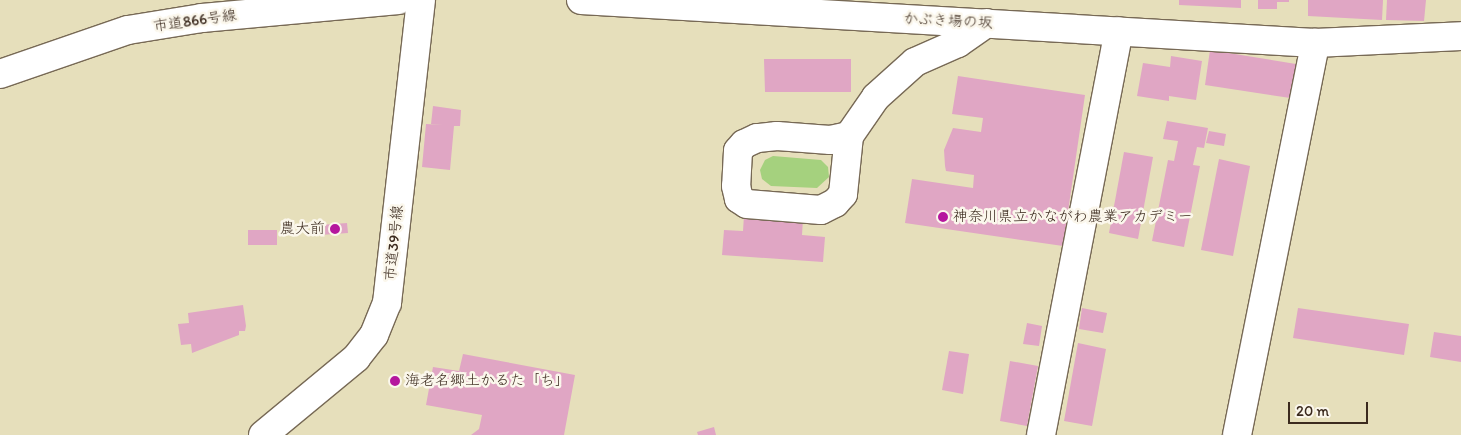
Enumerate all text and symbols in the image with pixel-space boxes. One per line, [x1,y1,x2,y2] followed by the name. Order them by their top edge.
[152,6,238,36] street label: 市道866号線
[903,10,993,32] street label: かぶき場の坂
[381,204,407,282] street label: 市道39号線
[953,208,1193,226] place label: 神奈川県立かながわ農業アカデミー
[937,211,949,223] marker: 神奈川県立かながわ農業アカデミー
[280,220,325,238] place label: 農大前
[329,223,341,235] marker: 農大前
[405,372,570,390] place label: 海老名郷土かるた「ち」
[389,375,401,387] marker: 海老名郷土かるた「ち」
[1291,392,1371,424] scale bar
[1296,402,1329,420] text: 20 m

